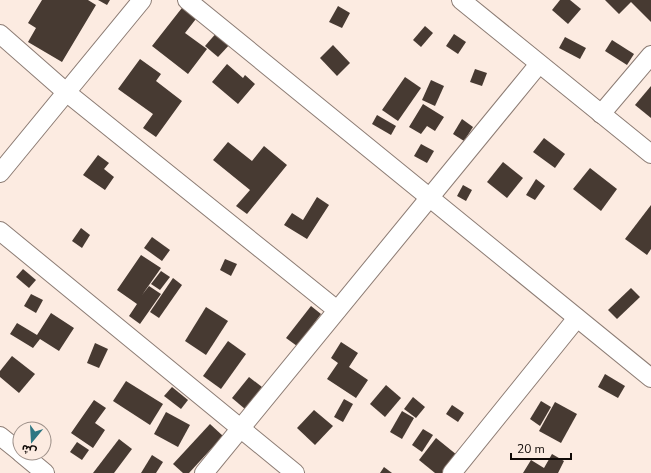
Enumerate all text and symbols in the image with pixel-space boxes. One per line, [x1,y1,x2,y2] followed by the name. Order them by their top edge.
[12,421,52,461] north arrow
[511,435,571,461] scale bar
[20,441,39,459] text: ش
[517,441,545,457] text: 20 m

